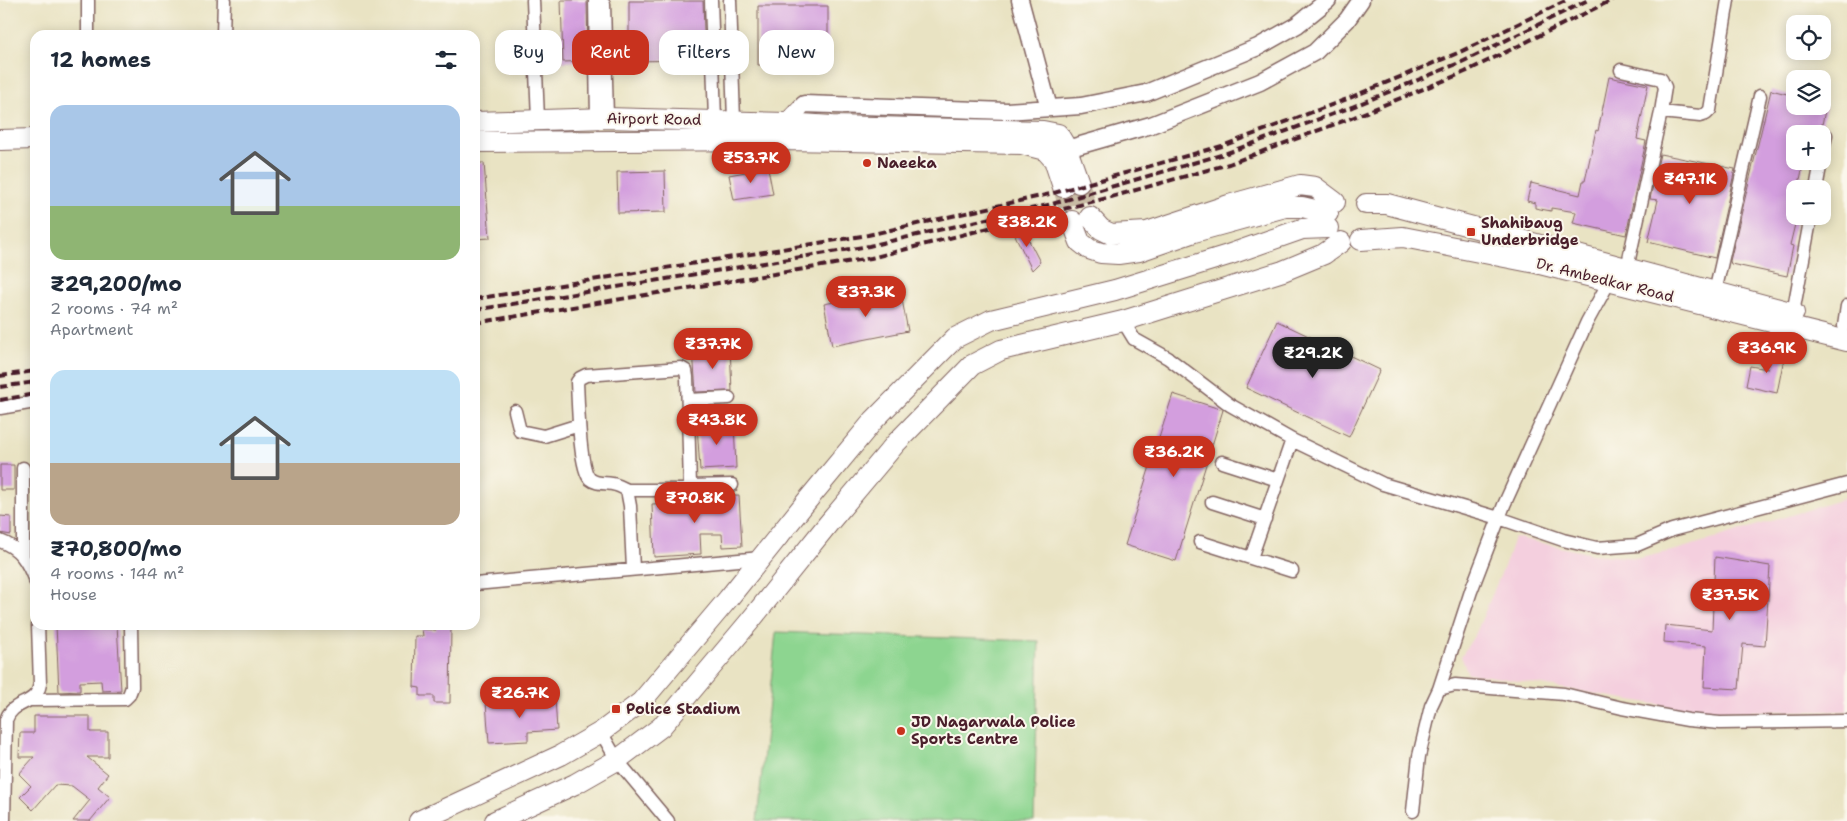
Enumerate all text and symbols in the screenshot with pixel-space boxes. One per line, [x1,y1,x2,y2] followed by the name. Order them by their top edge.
[1786,15,1831,225] map controls
[1786,15,1831,60] button: locate
[495,30,562,75] chip: Buy
[572,30,649,75] chip: Rent
[659,30,749,75] chip: Filters
[759,30,834,75] chip: New
[50,46,151,74] text: 12 homes
[432,46,460,74] icon: filters
[1786,70,1831,115] button: layers
[606,108,702,130] street label: Airport Road
[1786,125,1831,170] button: +
[210,138,300,228] icon: home
[710,142,792,184] pin: ₹53.7K
[723,147,779,168] text: ₹53.7K
[877,153,937,173] place label: Naeeka
[861,157,873,169] marker: Naeeka
[1649,162,1731,205] pin: ₹47.1K
[1664,168,1716,189] text: ₹47.1K
[1786,180,1831,225] button: −
[986,206,1068,248] pin: ₹38.2K
[997,211,1057,232] text: ₹38.2K
[1481,213,1579,250] place label: Shahibaug Underbridge
[1465,226,1477,238] marker: Shahibaug Underbridge
[1534,253,1677,307] street label: Dr. Ambedkar Road
[50,270,182,298] text: ₹29,200/mo
[825,276,907,318] pin: ₹37.3K
[837,281,895,302] text: ₹37.3K
[50,298,178,319] text: 2 rooms · 74 m²
[50,319,133,340] text: Apartment
[672,328,754,370] pin: ₹37.7K
[1726,332,1808,374] pin: ₹36.9K
[685,333,741,354] text: ₹37.7K
[1272,336,1354,379] pin: ₹29.2K
[1738,337,1796,358] text: ₹36.9K
[1283,342,1343,363] text: ₹29.2K
[210,403,300,493] icon: home
[676,404,758,446] pin: ₹43.8K
[688,409,746,430] text: ₹43.8K
[1133,436,1215,478] pin: ₹36.2K
[1144,441,1204,462] text: ₹36.2K
[654,482,736,524] pin: ₹70.8K
[666,487,724,508] text: ₹70.8K
[50,535,182,563] text: ₹70,800/mo
[50,563,184,584] text: 4 rooms · 144 m²
[1689,578,1771,621] pin: ₹37.5K
[50,584,97,605] text: House
[1701,584,1759,605] text: ₹37.5K
[479,676,561,719] pin: ₹26.7K
[491,682,549,703] text: ₹26.7K
[626,699,741,719] place label: Police Stadium
[610,703,622,715] marker: Police Stadium
[911,712,1076,749] place label: JD Nagarwala Police Sports Centre
[895,725,907,737] marker: JD Nagarwala Police Sports Centre

